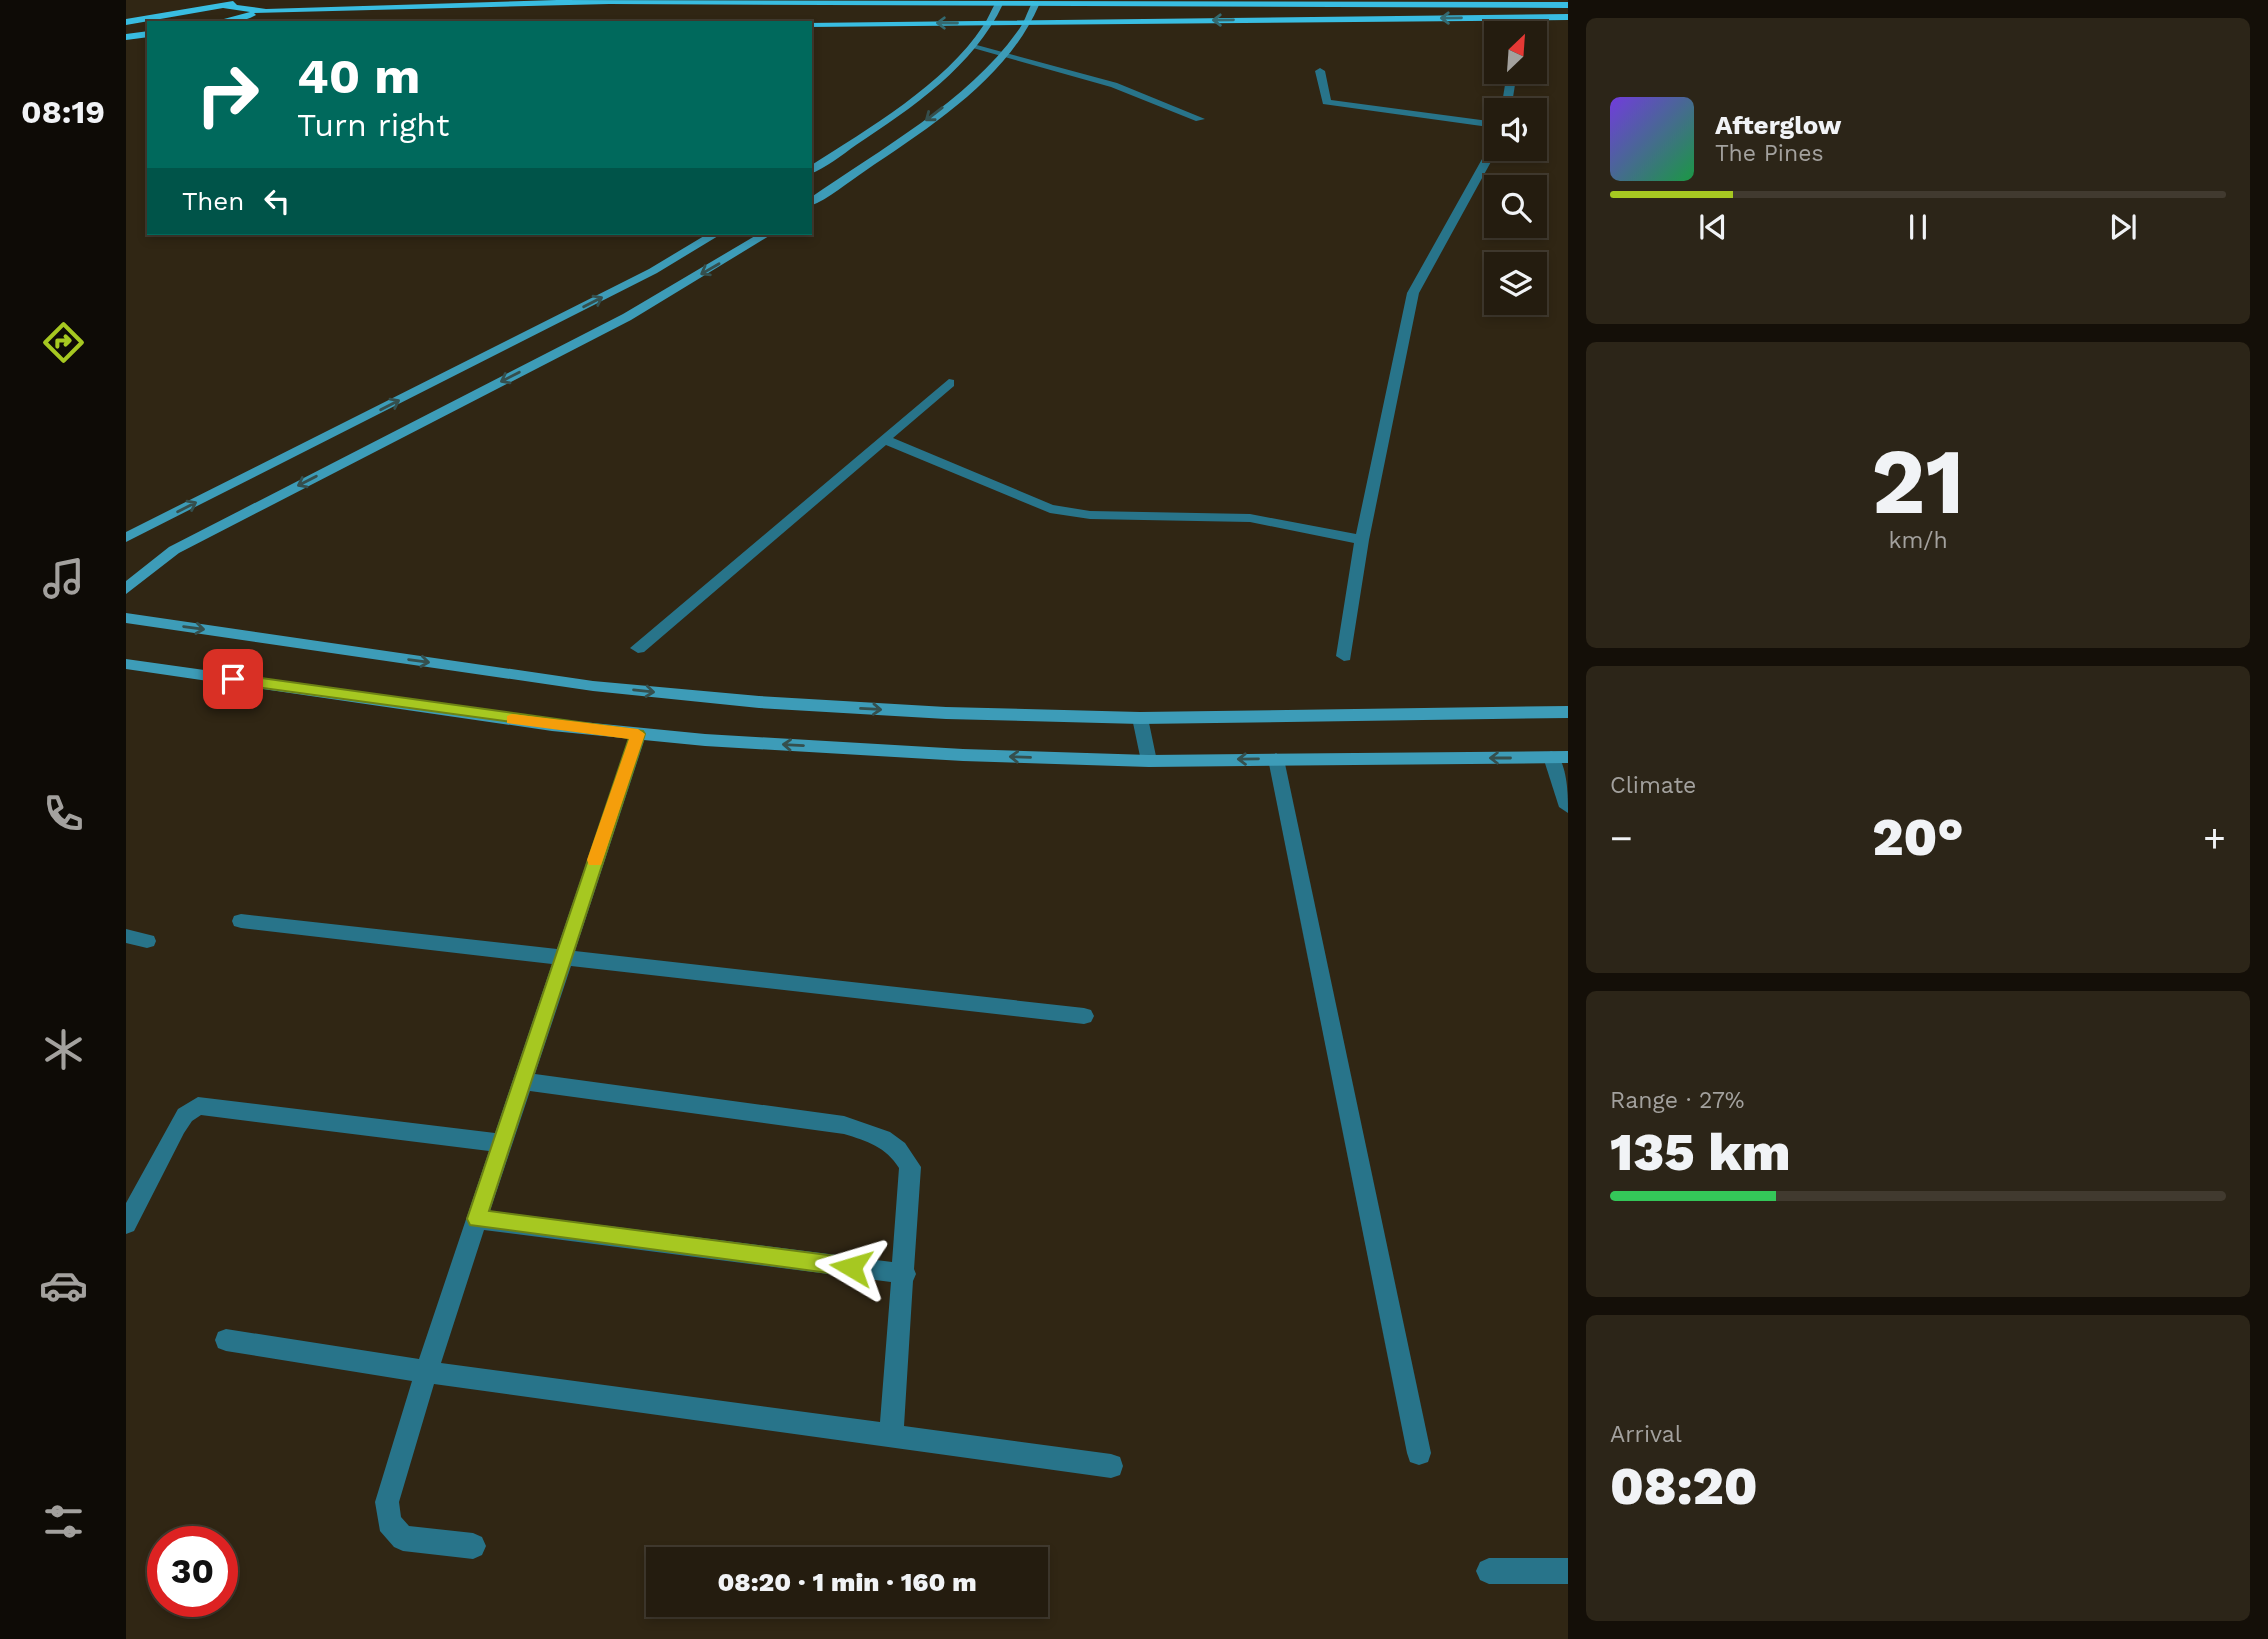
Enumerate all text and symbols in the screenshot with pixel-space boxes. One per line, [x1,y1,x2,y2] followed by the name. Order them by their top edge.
[1440,11,1463,24] one-way arrow
[1212,13,1235,27] one-way arrow
[936,16,959,30] one-way arrow
[1484,21,1547,84] north arrow
[1484,21,1547,315] map controls
[297,47,420,105] text: 40 m
[182,49,273,140] icon: right
[21,93,105,131] text: 08:19
[1484,98,1547,161] button: sound
[297,106,449,144] text: Turn right
[925,106,943,121] one-way arrow
[1715,110,1841,140] text: Afterglow
[1715,140,1824,167] text: The Pines
[1484,175,1547,238] button: search
[258,182,296,220] icon: left
[182,186,244,216] text: Then
[1694,208,1732,246] icon: previous
[1899,208,1937,246] icon: pause
[2104,208,2142,246] icon: next
[1484,252,1547,315] button: layers
[700,263,720,277] one-way arrow
[582,294,603,308] one-way arrow
[39,318,88,367] icon: directions
[500,371,521,385] one-way arrow
[379,397,400,411] one-way arrow
[1871,428,1965,535] text: 21
[297,475,318,488] one-way arrow
[176,500,197,514] one-way arrow
[1888,527,1948,554] text: km/h
[39,554,88,603] icon: music
[182,622,204,635] one-way arrow
[203,649,263,709] pin
[407,654,430,667] one-way arrow
[214,660,252,698] icon: arrive
[632,685,655,698] one-way arrow
[859,702,882,715] one-way arrow
[782,738,805,751] one-way arrow
[1009,750,1032,763] one-way arrow
[1489,751,1512,765] one-way arrow
[1237,752,1260,766] one-way arrow
[1610,772,1696,799] text: Climate
[39,789,88,838] icon: phone
[1872,807,1964,868] text: 20°
[1610,816,1633,860] text: −
[2203,816,2226,860] text: +
[39,1025,88,1074] icon: climate
[1610,1087,1744,1114] text: Range · 27%
[1610,1122,1791,1183] text: 135 km
[814,1230,888,1304] position arrow
[39,1261,88,1310] icon: car
[1610,1421,1682,1448] text: Arrival
[1610,1456,1758,1517] text: 08:20
[39,1497,88,1546] icon: filters
[147,1526,238,1617] speed limit sign: 30
[717,1567,977,1597] text: 08:20 · 1 min · 160 m

